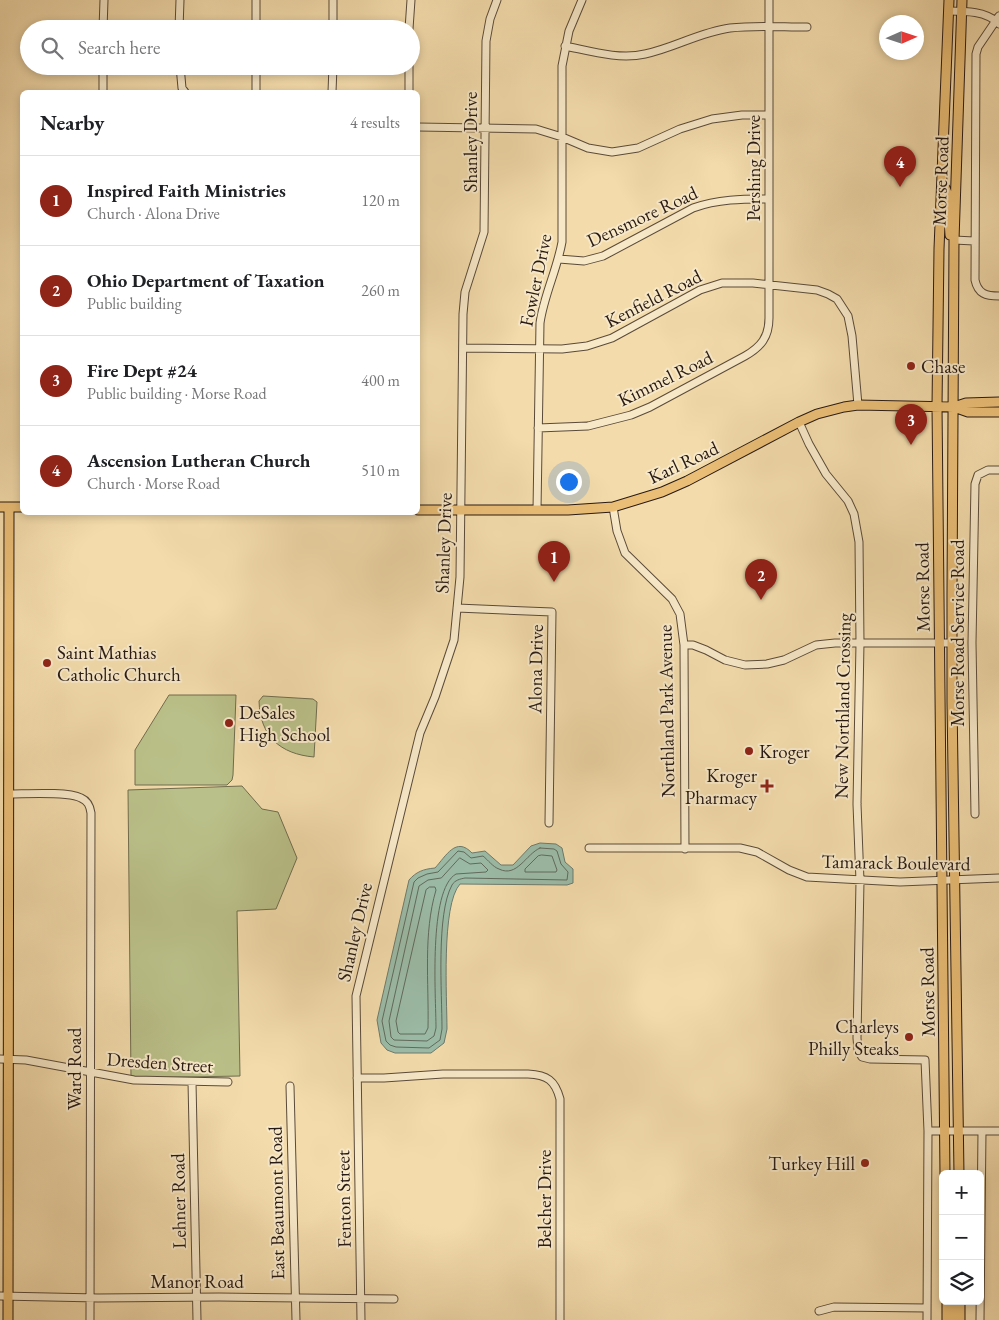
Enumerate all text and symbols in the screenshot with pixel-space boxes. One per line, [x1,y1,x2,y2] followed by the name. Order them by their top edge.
[879,15,924,60] north arrow
[20,20,420,75] search box
[38,34,66,62] icon: search
[78,35,160,60] text: Search here
[458,92,483,192] street label: Shanley Drive
[40,109,104,136] text: Nearby
[350,112,400,133] text: 4 results
[741,115,766,221] street label: Pershing Drive
[926,135,955,226] street label: Morse Road
[884,146,916,187] pin: 4
[87,178,286,203] text: Inspired Faith Ministries
[583,180,702,253] street label: Densmore Road
[52,190,60,211] text: 1
[361,190,400,211] text: 120 m
[87,203,220,224] text: Church · Alona Drive
[513,232,557,329] street label: Fowler Drive
[601,263,706,334] street label: Kenfield Road
[87,268,325,293] text: Ohio Department of Taxation
[52,280,60,301] text: 2
[361,280,400,301] text: 260 m
[87,293,182,314] text: Public building
[614,345,717,412] street label: Kimmel Road
[921,354,965,379] place label: Chase
[87,358,197,383] text: Fire Dept #24
[905,360,917,372] marker: Chase
[52,370,60,391] text: 3
[361,370,400,391] text: 400 m
[87,383,267,404] text: Public building · Morse Road
[895,404,927,445] pin: 3
[644,435,723,490] street label: Karl Road
[87,448,310,473] text: Ascension Lutheran Church
[52,460,60,481] text: 4
[361,460,400,481] text: 510 m
[556,469,582,495] your location
[87,473,220,494] text: Church · Morse Road
[429,492,458,594] street label: Shanley Drive
[945,539,970,727] street label: Morse Road Service Road
[538,541,570,582] pin: 1
[909,542,936,632] street label: Morse Road
[745,559,777,600] pin: 2
[828,612,857,799] street label: New Northland Crossing
[522,624,549,715] street label: Alona Drive
[652,624,681,798] street label: Northland Park Avenue
[57,640,181,687] place label: Saint Mathias Catholic Church
[41,657,53,669] marker: Saint Mathias Catholic Church
[239,700,331,747] place label: DeSales High School
[223,717,235,729] marker: DeSales High School
[759,739,810,764] place label: Kroger
[743,745,755,757] marker: Kroger
[685,763,758,810] place label: Kroger Pharmacy
[761,780,773,792] marker: Kroger Pharmacy
[821,849,971,876] street label: Tamarack Boulevard
[331,880,378,984] street label: Shanley Drive
[914,947,941,1037] street label: Morse Road
[808,1014,899,1061] place label: Charleys Philly Steaks
[62,1027,87,1110] street label: Ward Road
[903,1031,915,1043] marker: Charleys Philly Steaks
[106,1046,214,1079] street label: Dresden Street
[263,1126,290,1280] street label: East Beaumont Road
[330,1150,357,1248] street label: Fenton Street
[532,1150,557,1248] street label: Belcher Drive
[768,1151,855,1176] place label: Turkey Hill
[165,1153,192,1249] street label: Lehner Road
[859,1157,871,1169] marker: Turkey Hill
[939,1170,984,1305] map controls
[939,1170,984,1215] button: +
[939,1215,984,1260] button: −
[939,1260,984,1305] button: layers
[150,1269,244,1294] street label: Manor Road

